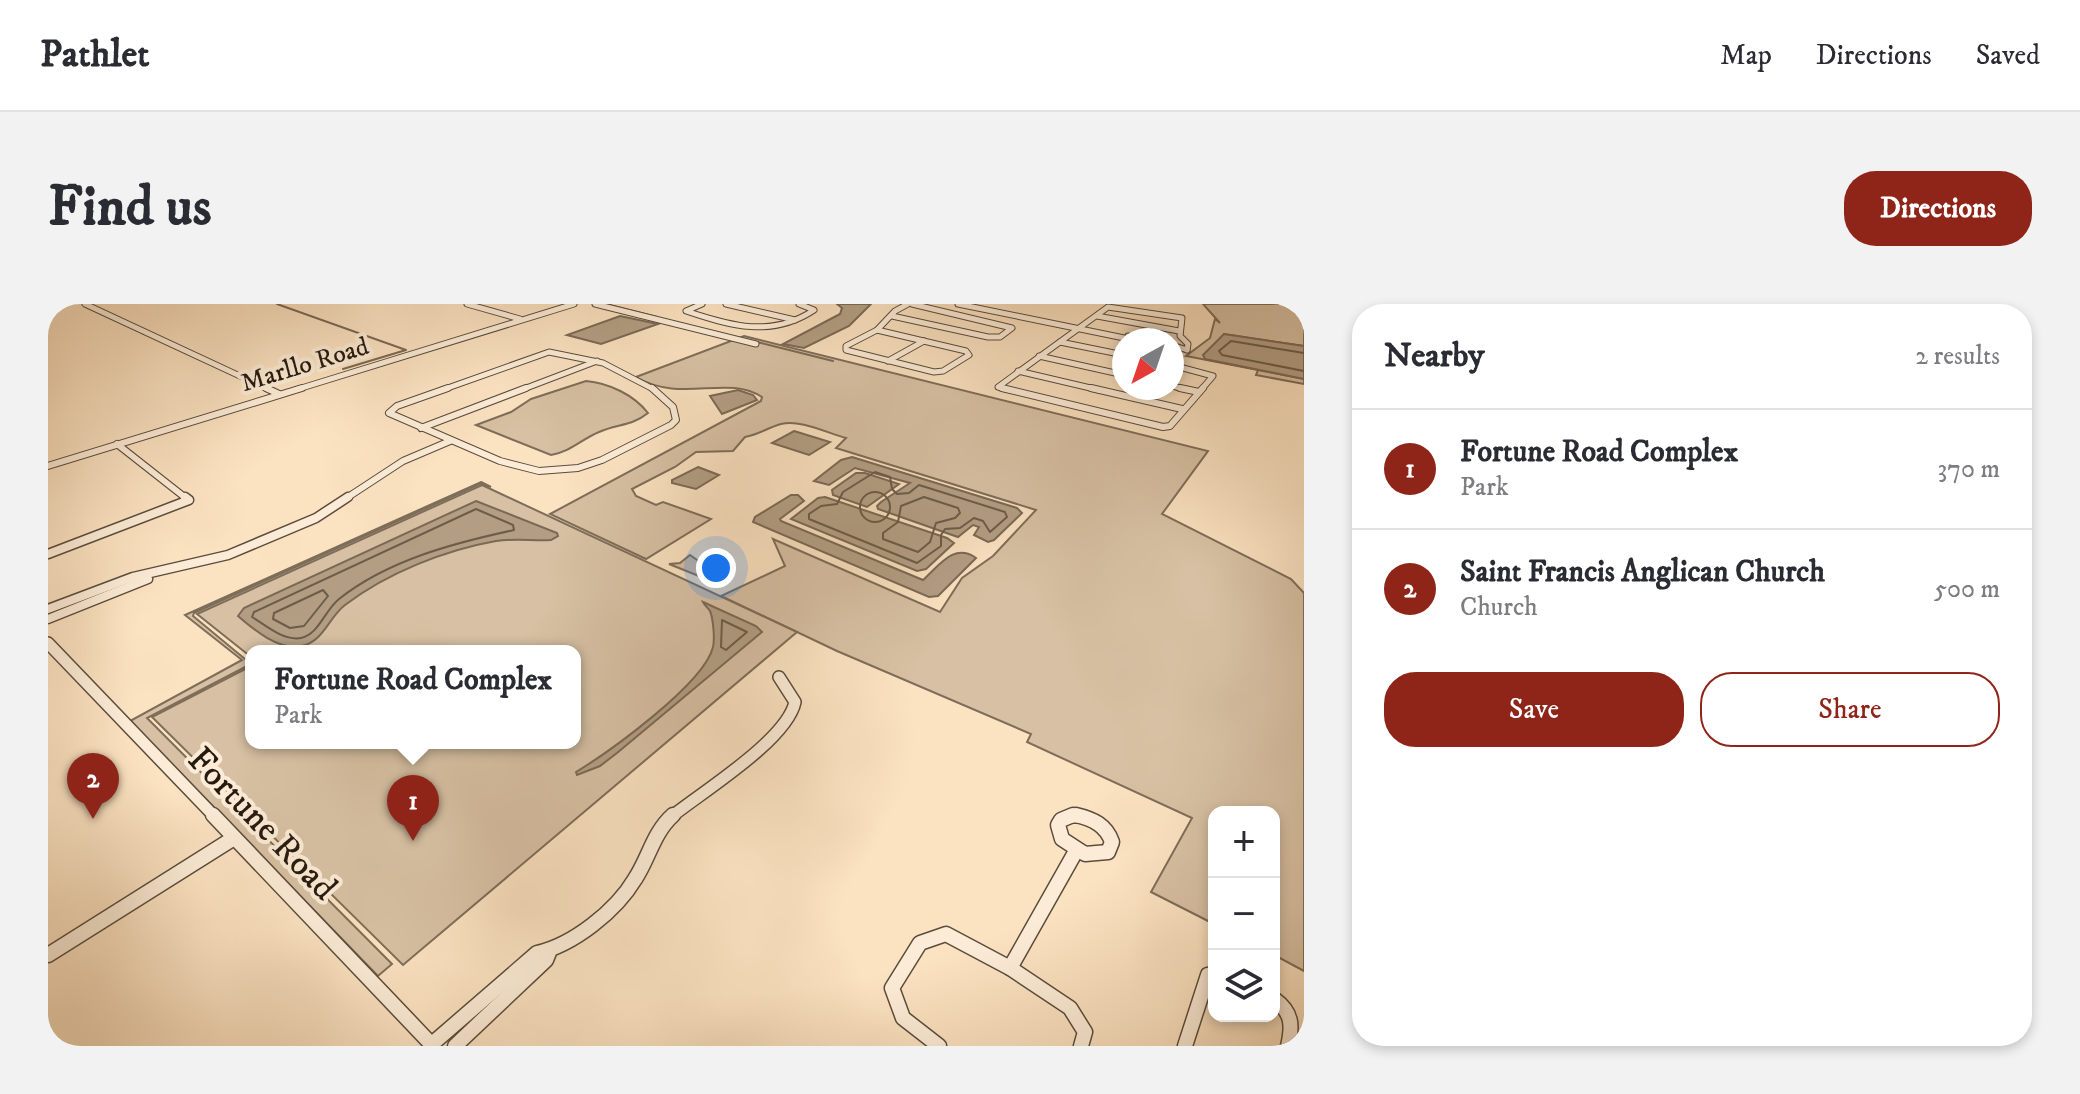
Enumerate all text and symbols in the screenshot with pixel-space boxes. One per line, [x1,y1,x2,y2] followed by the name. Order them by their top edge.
[40,31,150,79] text: Pathlet
[1720,38,1772,73] text: Map
[1816,38,1932,73] text: Directions
[1976,38,2040,73] text: Saved
[1844,171,2032,246] button: Directions
[48,173,212,243] text: Find us
[1112,328,1184,400] north arrow
[237,330,373,400] street label: Marllo Road
[1384,335,1485,377] text: Nearby
[1915,340,2000,373] text: 2 results
[1460,434,1738,471] text: Fortune Road Complex
[1405,453,1415,486] text: 1
[1938,453,2000,486] text: 370 m
[1460,471,1509,504] text: Park
[696,548,736,588] your location
[1460,554,1825,591] text: Saint Francis Anglican Church
[1404,573,1416,606] text: 2
[1934,573,2000,606] text: 500 m
[1460,591,1538,624] text: Church
[245,645,581,749] popup
[274,662,552,699] text: Fortune Road Complex
[1384,672,1684,747] button: Save
[1700,672,2000,747] button: Share
[274,699,322,732] text: Park
[178,738,346,910] street label: Fortune Road
[67,753,119,819] pin: 2
[387,775,439,841] pin: 1
[1208,806,1280,1022] map controls
[1208,806,1280,878] button: +
[1208,878,1280,950] button: −
[1208,950,1280,1022] button: layers

